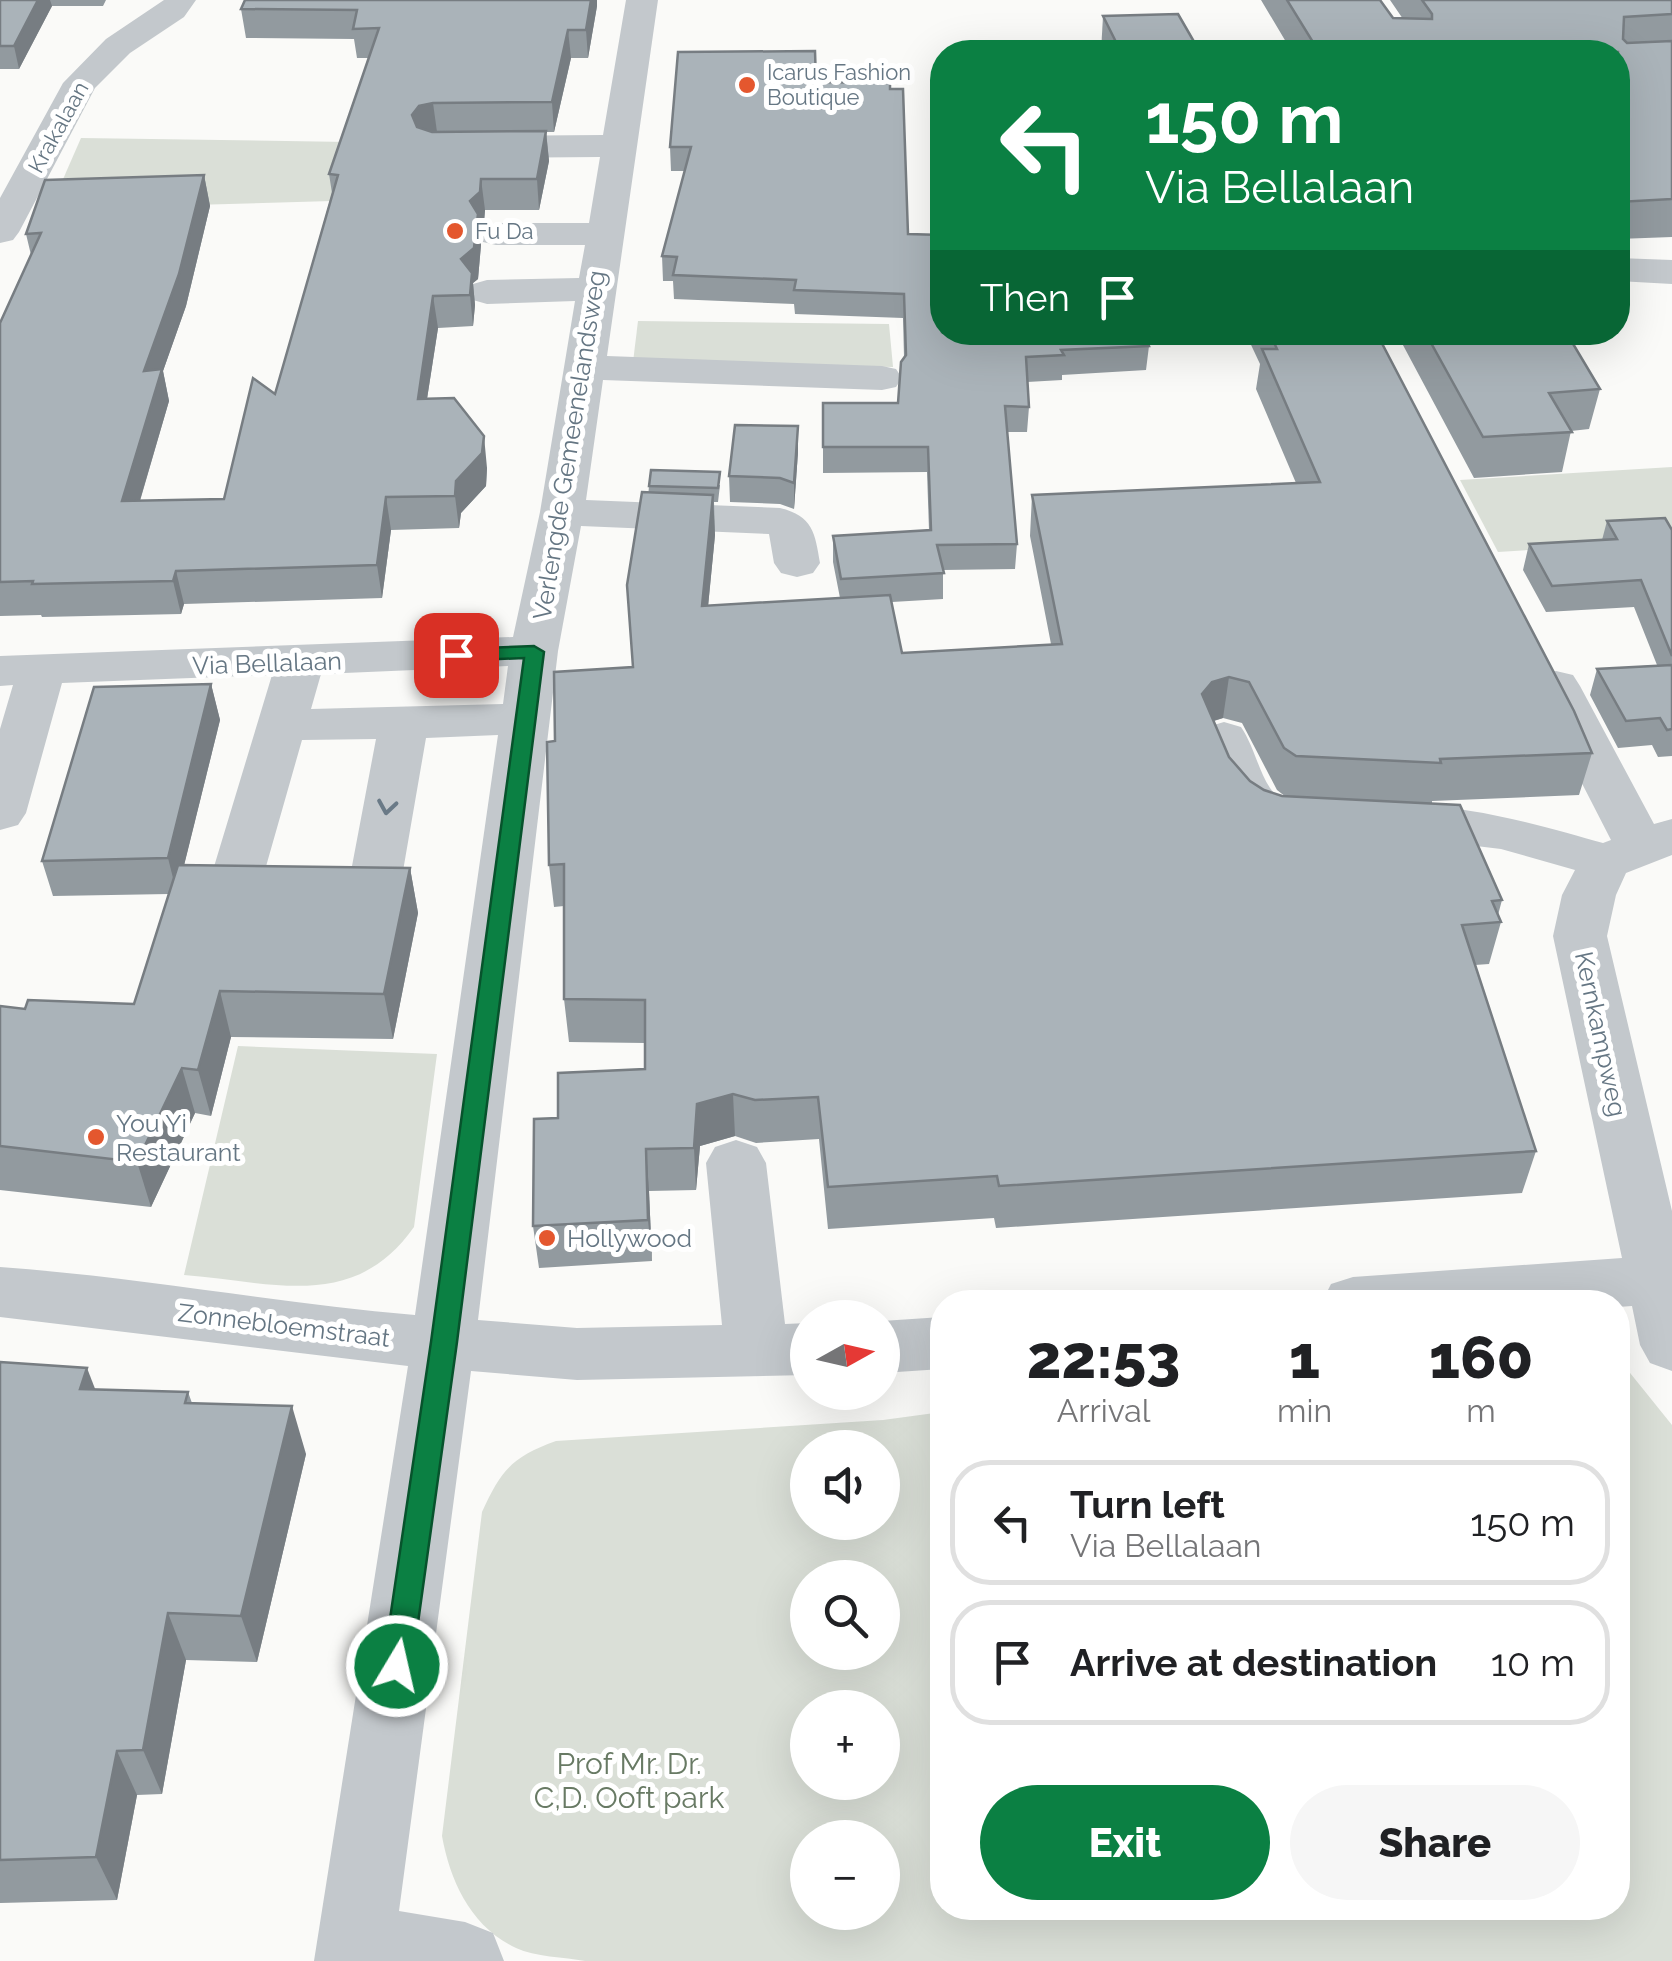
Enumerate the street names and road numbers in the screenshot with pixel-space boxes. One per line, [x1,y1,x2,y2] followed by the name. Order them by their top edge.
[22,77,94,177] street label: Krakalaan
[527,268,611,622] street label: Verlengde Gemeenelandsweg
[192,645,342,681] street label: Via Bellalaan
[1569,949,1633,1119] street label: Kernkampweg
[176,1297,392,1353] street label: Zonnebloemstraat

